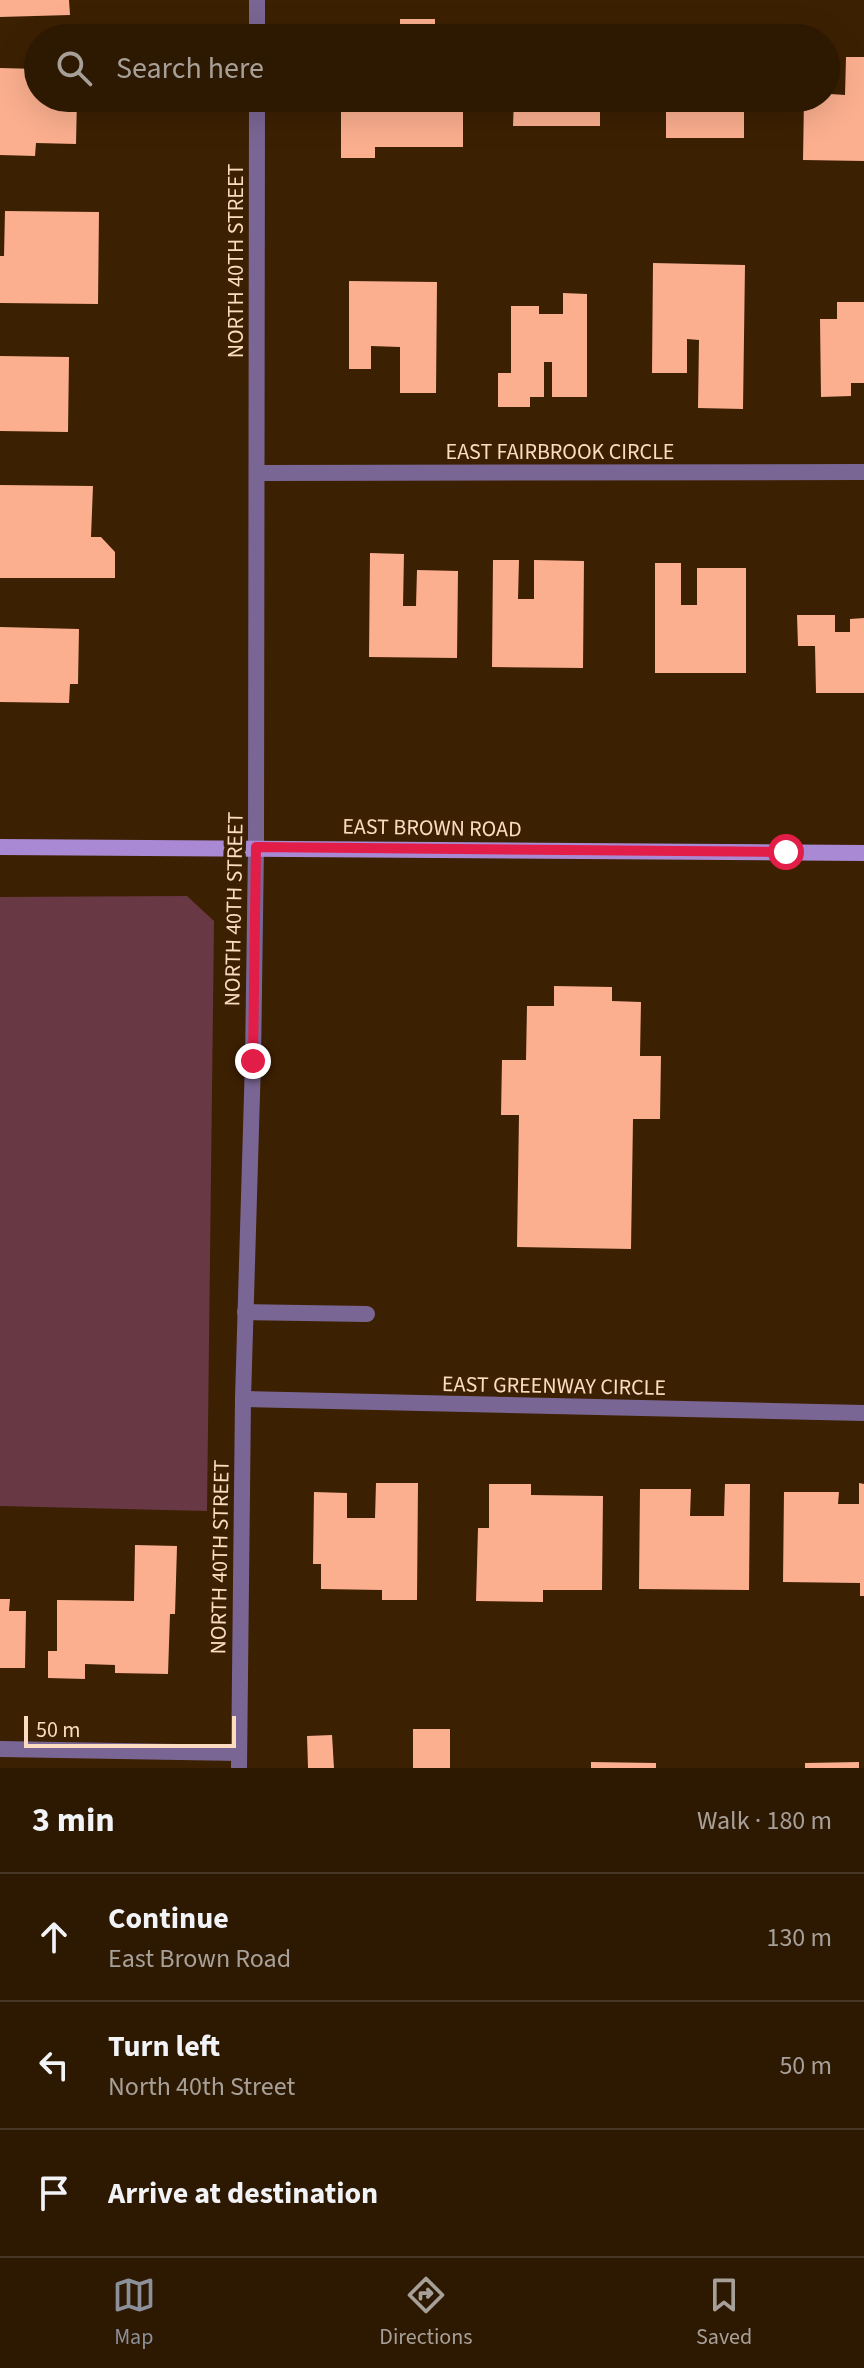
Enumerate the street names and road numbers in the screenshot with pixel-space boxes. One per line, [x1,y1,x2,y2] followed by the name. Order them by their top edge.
[220,163,252,358] street label: NORTH 40TH STREET
[446,436,674,468] street label: EAST FAIRBROOK CIRCLE
[342,810,522,846] street label: EAST BROWN ROAD
[216,811,252,1007] street label: NORTH 40TH STREET
[442,1368,666,1404] street label: EAST GREENWAY CIRCLE
[202,1459,238,1655] street label: NORTH 40TH STREET

